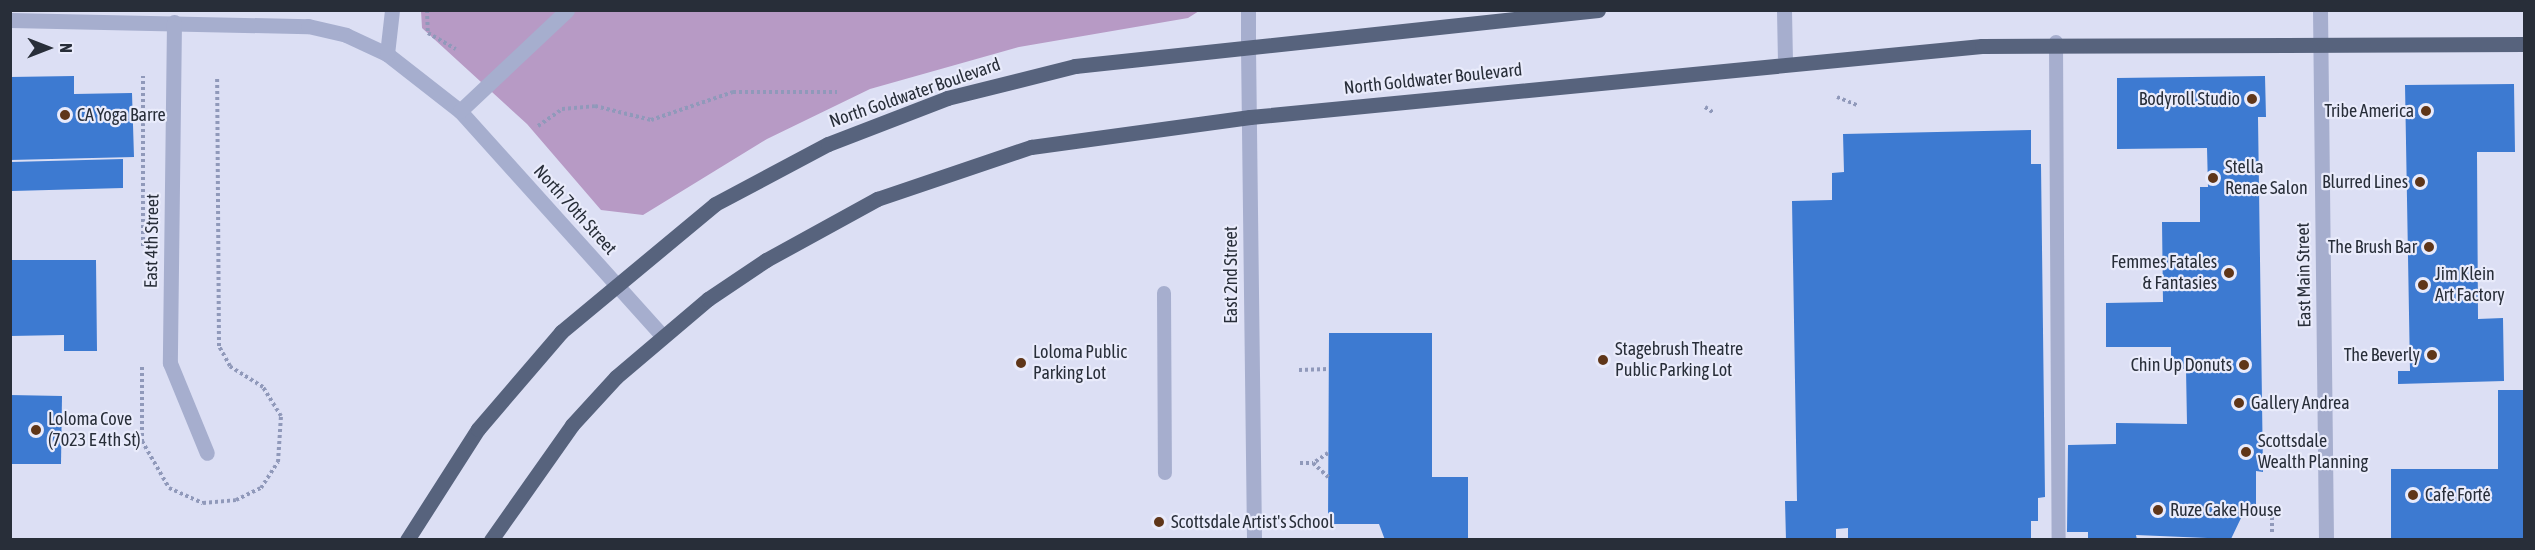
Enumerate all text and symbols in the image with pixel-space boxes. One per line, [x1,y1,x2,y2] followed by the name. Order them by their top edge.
[18,18,78,78] north arrow
[57,43,75,53] text: N
[827,54,1003,132] street label: North Goldwater Boulevard
[1343,59,1523,99] street label: North Goldwater Boulevard
[2139,88,2240,110] place label: Bodyroll Studio
[2245,92,2259,106] marker: Bodyroll Studio
[2324,100,2414,122] place label: Tribe America
[77,104,166,126] place label: CA Yoga Barre
[2419,104,2433,118] marker: Tribe America
[58,108,72,122] marker: CA Yoga Barre
[2225,157,2308,200] place label: Stella Renae Salon
[529,161,621,259] street label: North 70th Street
[2206,171,2220,185] marker: Stella Renae Salon
[2322,171,2408,193] place label: Blurred Lines
[2413,175,2427,189] marker: Blurred Lines
[140,194,164,288] street label: East 4th Street
[2292,222,2316,328] street label: East Main Street
[1220,226,1242,324] street label: East 2nd Street
[2328,236,2417,258] place label: The Brush Bar
[2422,240,2436,254] marker: The Brush Bar
[2111,252,2217,294] place label: Femmes Fatales & Fantasies
[2435,264,2505,306] place label: Jim Klein Art Factory
[2222,266,2236,280] marker: Femmes Fatales & Fantasies
[2416,278,2430,292] marker: Jim Klein Art Factory
[1615,339,1743,382] place label: Stagebrush Theatre Public Parking Lot
[1033,342,1127,385] place label: Loloma Public Parking Lot
[2344,344,2420,366] place label: The Beverly
[2425,348,2439,362] marker: The Beverly
[1596,353,1610,367] marker: Stagebrush Theatre Public Parking Lot
[2131,354,2232,376] place label: Chin Up Donuts
[1014,356,1028,370] marker: Loloma Public Parking Lot
[2237,358,2251,372] marker: Chin Up Donuts
[2251,392,2350,414] place label: Gallery Andrea
[2232,396,2246,410] marker: Gallery Andrea
[48,409,141,452] place label: Loloma Cove (7023 E 4th St)
[29,423,43,437] marker: Loloma Cove (7023 E 4th St)
[2258,431,2368,474] place label: Scottsdale Wealth Planning
[2239,445,2253,459] marker: Scottsdale Wealth Planning
[2425,484,2491,506] place label: Cafe Forté
[2406,488,2420,502] marker: Cafe Forté
[2170,499,2281,521] place label: Ruze Cake House
[2151,503,2165,517] marker: Ruze Cake House
[1171,511,1334,533] place label: Scottsdale Artist's School
[1152,515,1166,529] marker: Scottsdale Artist's School

